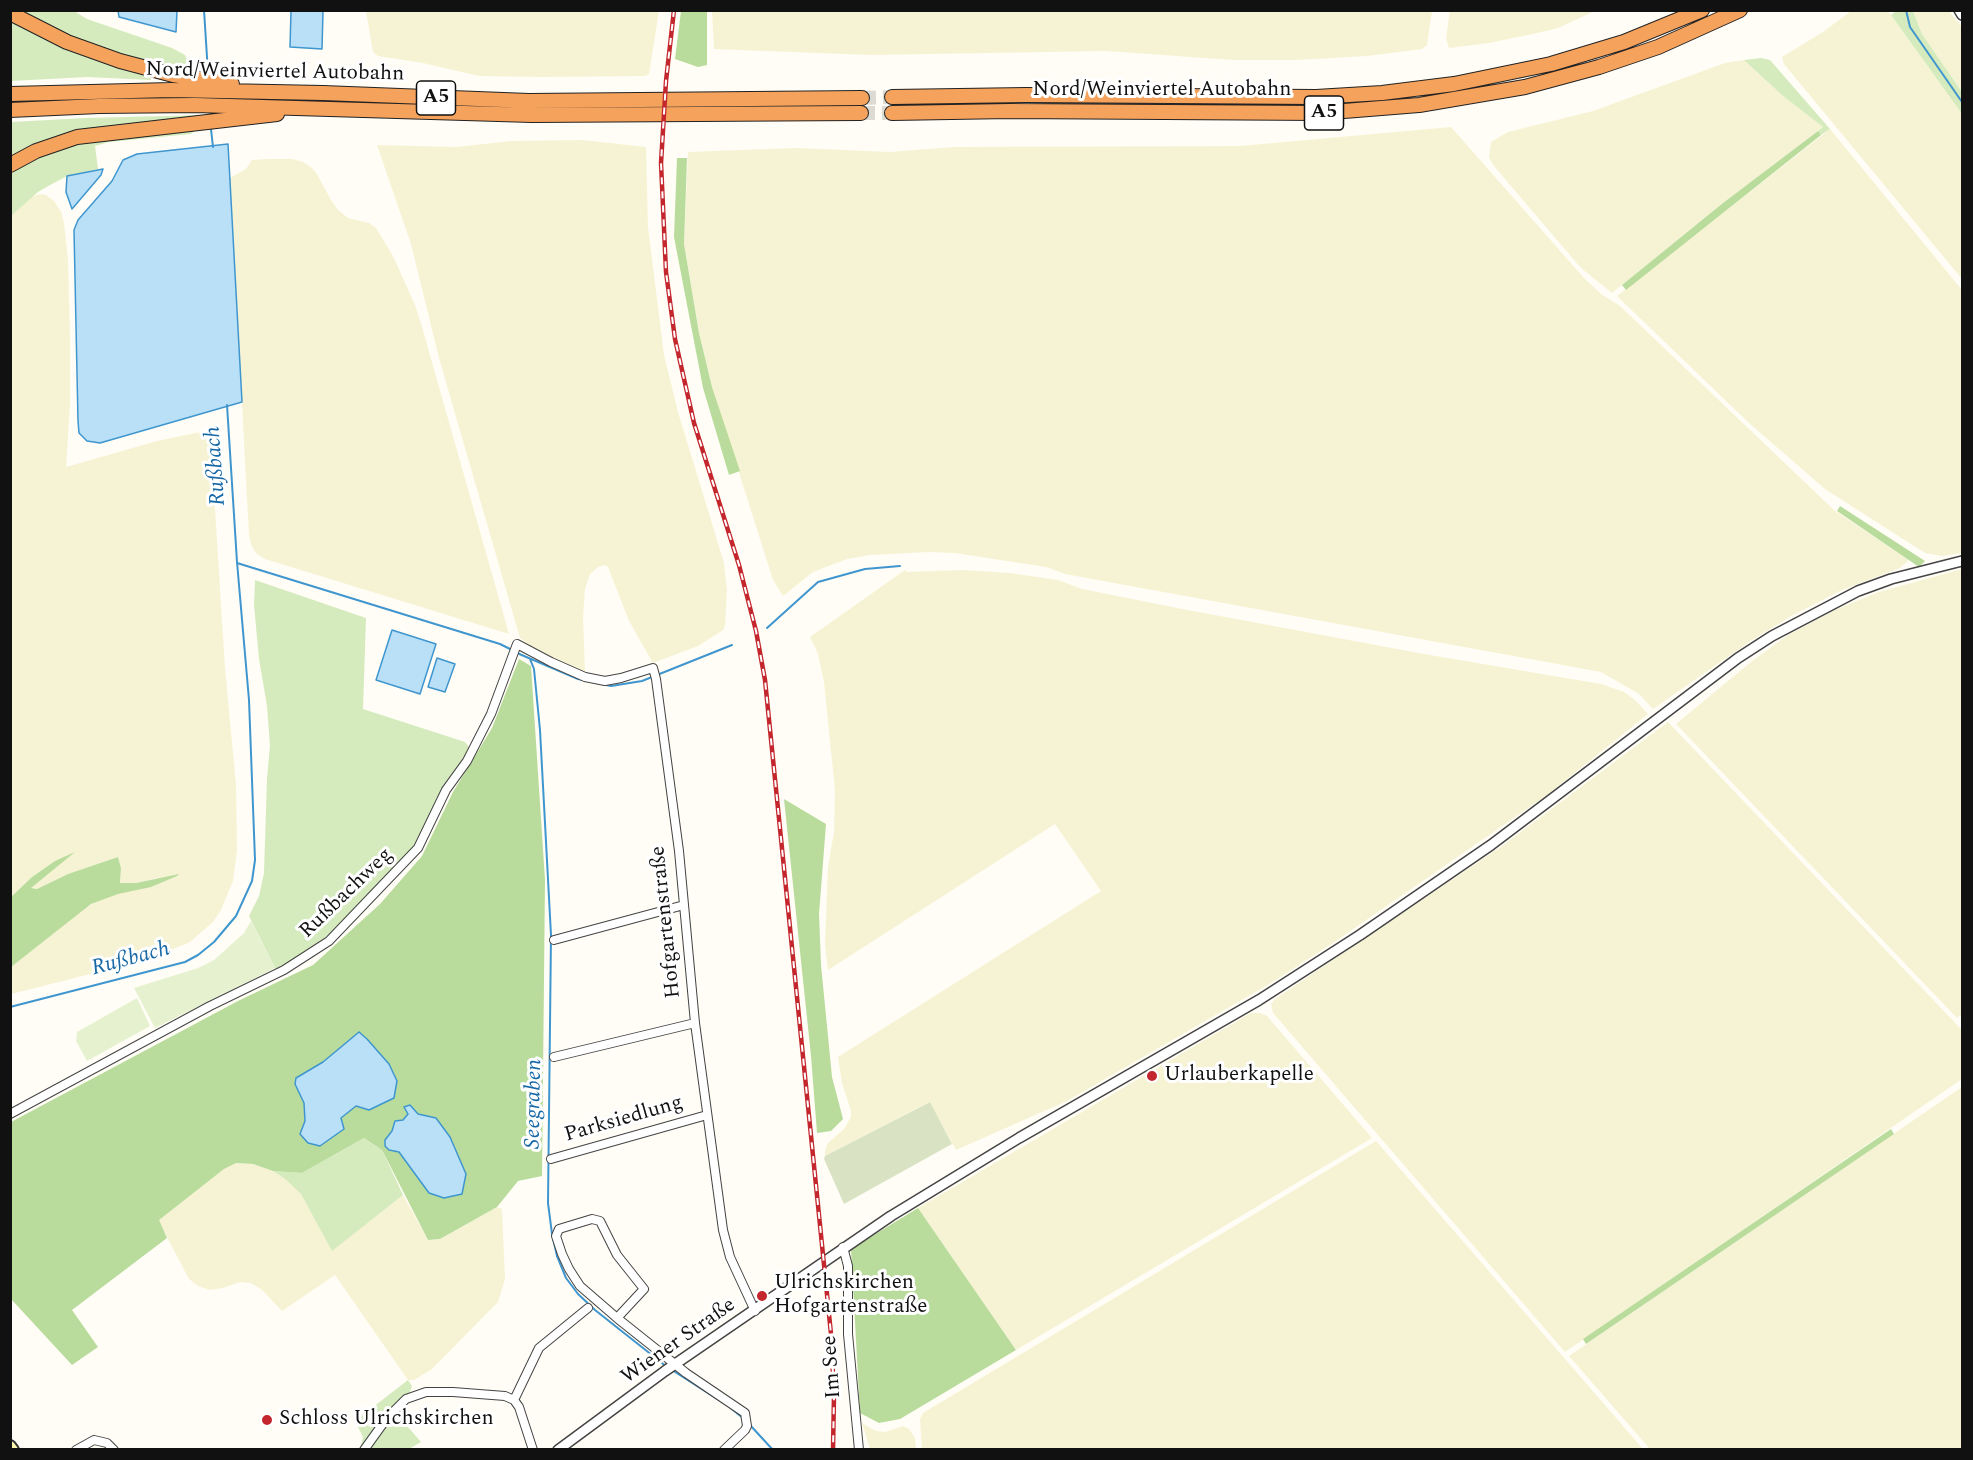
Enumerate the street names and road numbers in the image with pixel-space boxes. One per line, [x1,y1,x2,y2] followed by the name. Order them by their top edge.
[145,58,405,88] street label: Nord/Weinviertel Autobahn
[1033,78,1291,104] street label: Nord/Weinviertel Autobahn
[416,81,456,115] road number: A5
[1304,96,1344,130] road number: A5
[295,843,399,945] street label: Rußbachweg
[646,844,688,1000] street label: Hofgartenstraße
[562,1091,686,1149] street label: Parksiedlung
[617,1293,741,1391] street label: Wiener Straße
[818,1334,848,1400] street label: Im See

